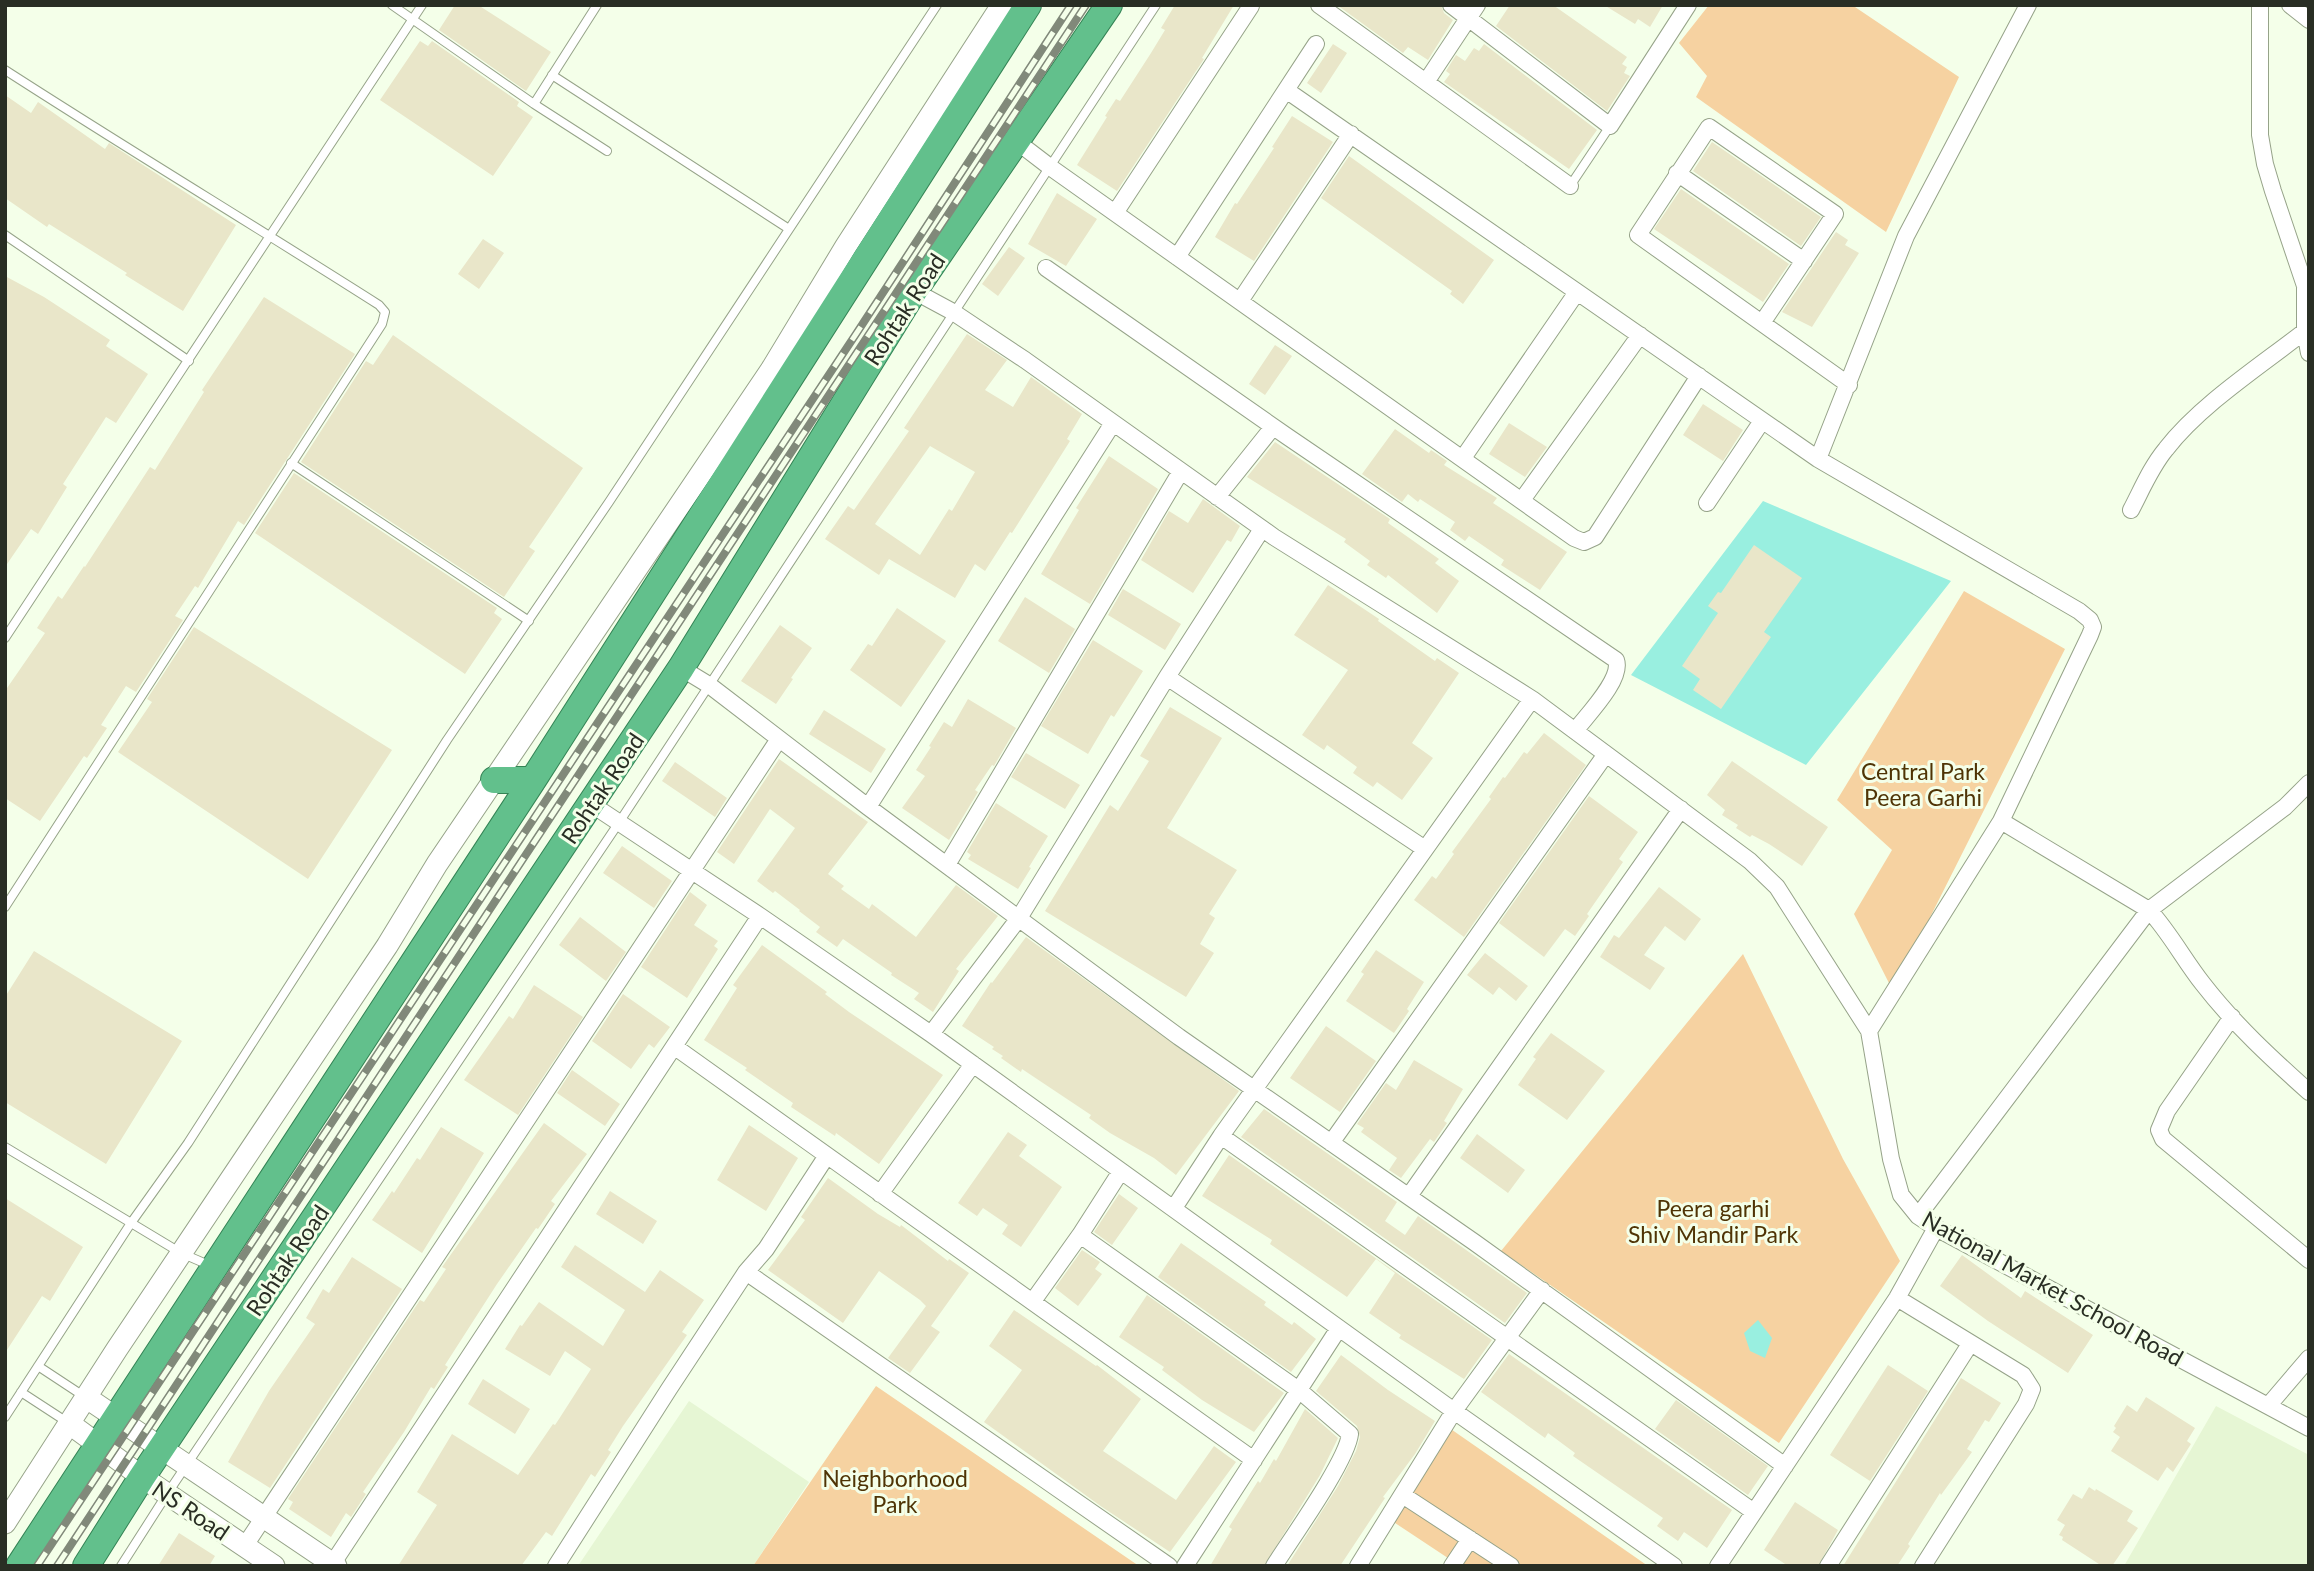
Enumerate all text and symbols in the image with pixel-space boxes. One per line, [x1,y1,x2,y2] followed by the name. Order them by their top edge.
[857,248,951,370] street label: Rohtak Road
[555,727,649,849] street label: Rohtak Road
[1861,757,1985,811] park label: Central Park Peera Garhi
[1628,1194,1798,1248] park label: Peera garhi Shiv Mandir Park
[240,1199,334,1321] street label: Rohtak Road
[1918,1204,2188,1372] street label: National Market School Road
[822,1464,968,1518] park label: Neighborhood Park
[147,1474,235,1546] street label: NS Road

